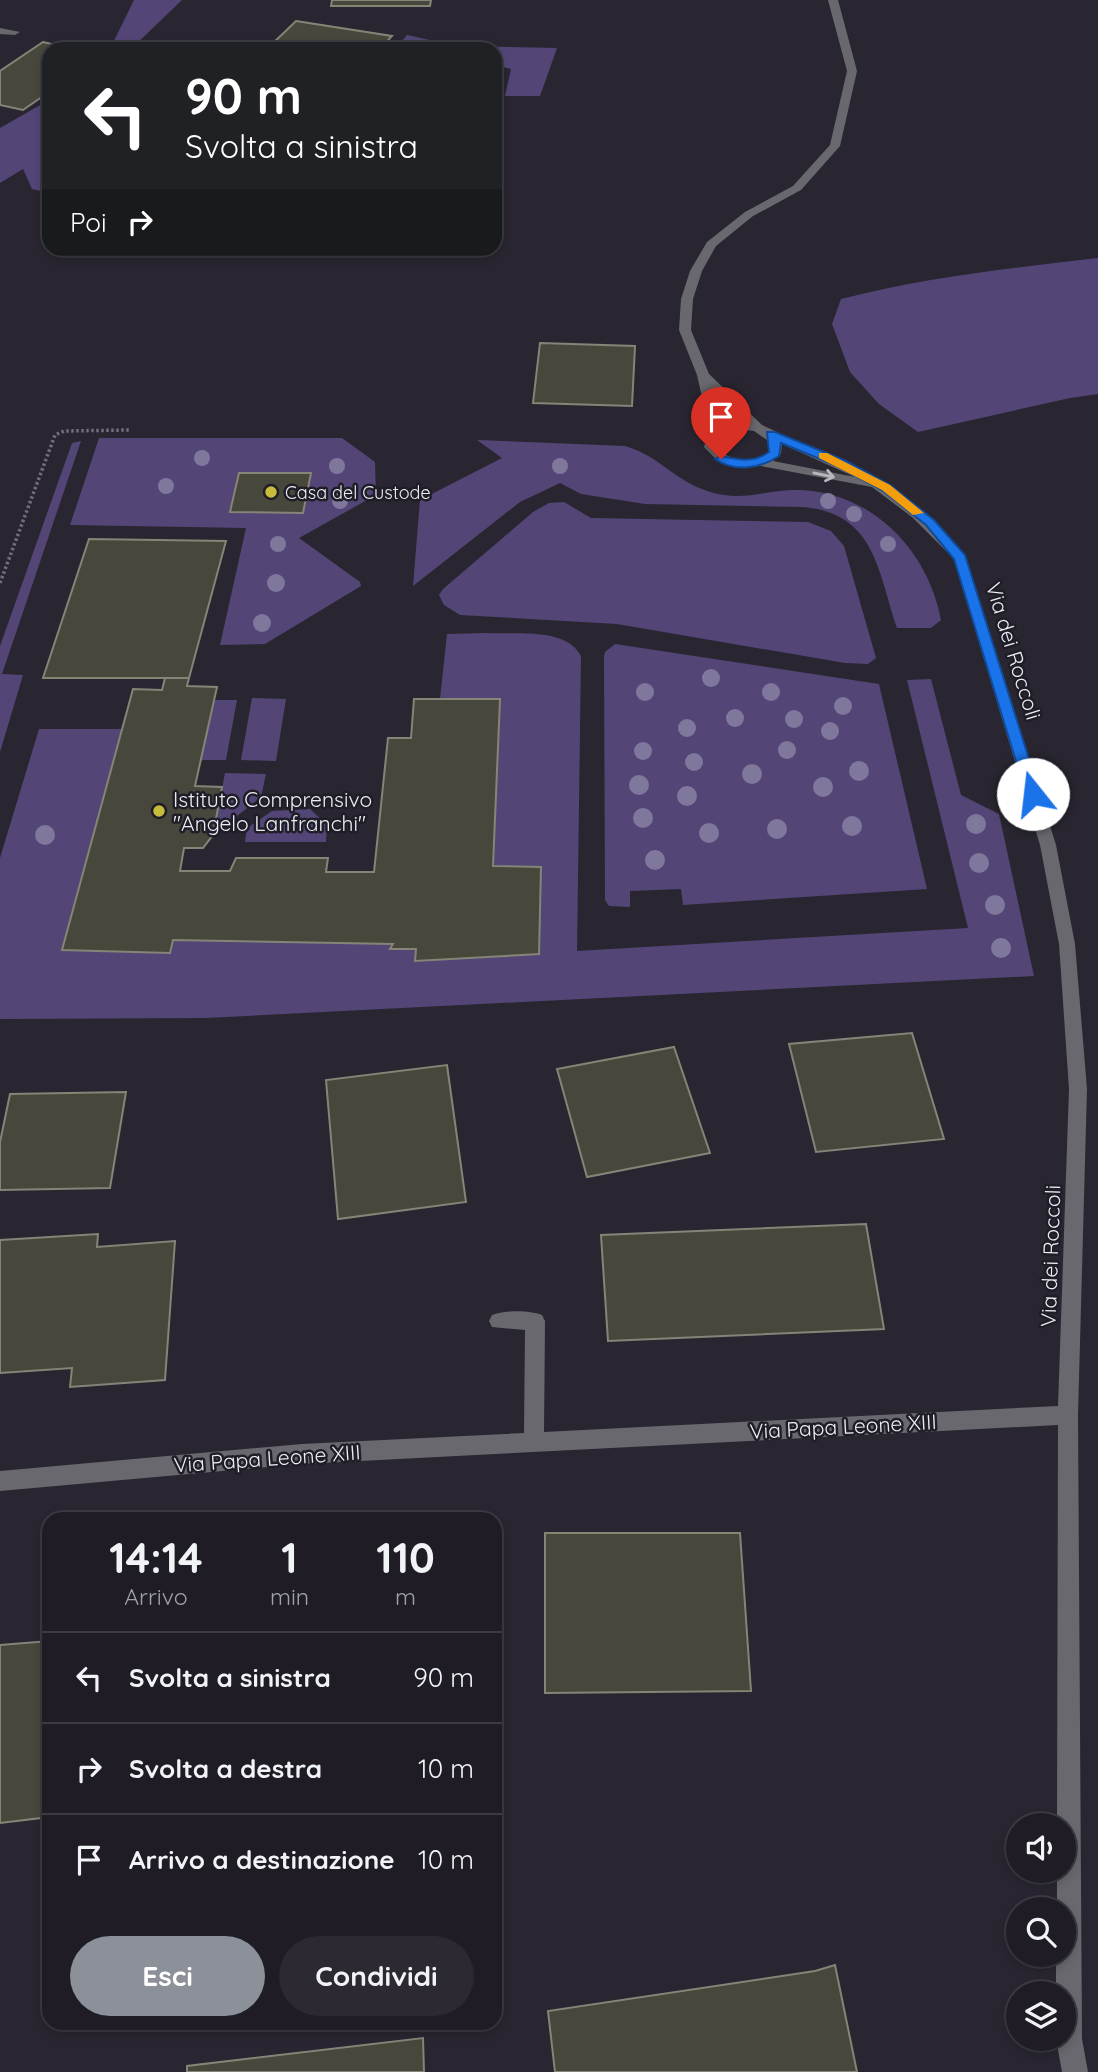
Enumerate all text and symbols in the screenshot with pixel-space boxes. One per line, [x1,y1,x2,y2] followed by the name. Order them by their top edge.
[185,65,302,126] text: 90 m
[70,70,161,161] icon: left
[185,126,418,166] text: Svolta a sinistra
[121,203,159,241] icon: right
[70,206,107,239] text: Poi
[691,387,751,459] pin
[702,398,740,436] icon: arrive
[812,469,835,483] one-way arrow
[285,481,431,504] place label: Casa del Custode
[263,484,279,500] marker: Casa del Custode
[981,579,1047,723] street label: Via dei Roccoli
[996,757,1070,831] position arrow
[173,786,372,836] place label: Istituto Comprensivo "Angelo Lanfranchi"
[151,803,167,819] marker: Istituto Comprensivo "Angelo Lanfranchi"
[1035,1185,1065,1327] street label: Via dei Roccoli
[749,1408,937,1444] street label: Via Papa Leone XIII
[173,1439,361,1477] street label: Via Papa Leone XIII
[109,1531,203,1584] text: 14:14
[281,1531,298,1584] text: 1
[376,1531,435,1584] text: 110
[124,1582,188,1611] text: Arrivo
[270,1582,309,1611] text: min
[395,1582,416,1611] text: m
[70,1659,108,1697] icon: left
[129,1661,331,1694] text: Svolta a sinistra
[413,1661,474,1694] text: 90 m
[70,1750,108,1788] icon: right
[129,1752,322,1785] text: Svolta a destra
[418,1752,474,1785] text: 10 m
[1006,1813,1076,2051] map controls
[1006,1813,1076,1883] button: sound
[70,1841,108,1879] icon: arrive
[129,1843,395,1876] text: Arrivo a destinazione
[418,1843,474,1876] text: 10 m
[1006,1897,1076,1967] button: search
[70,1936,265,2016] button: Esci
[279,1936,474,2016] button: Condividi
[1006,1981,1076,2051] button: layers

